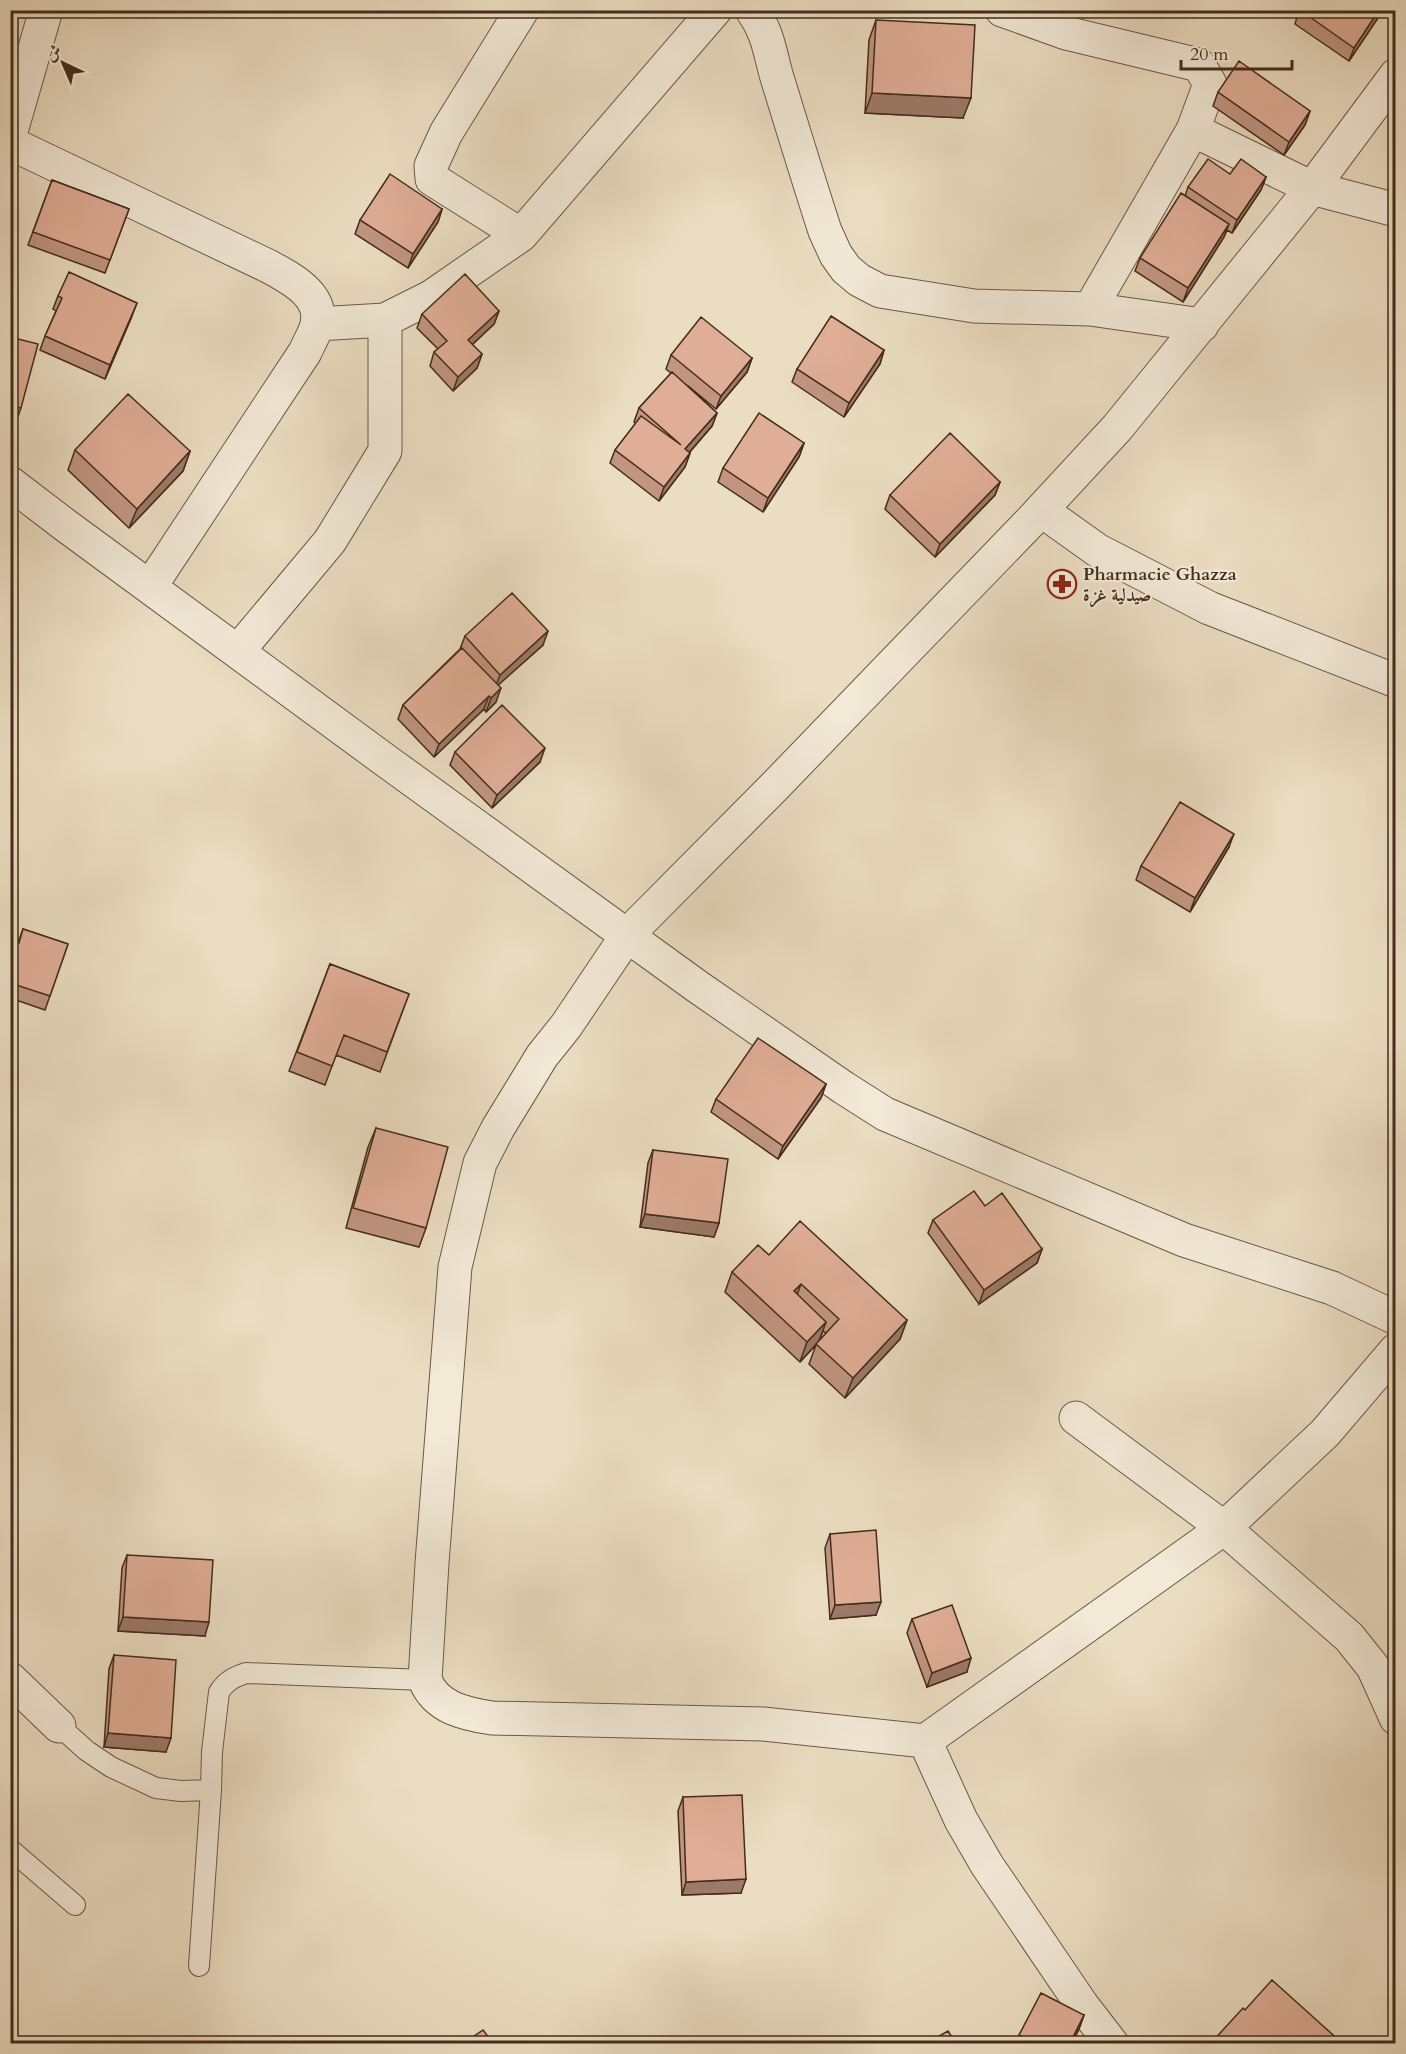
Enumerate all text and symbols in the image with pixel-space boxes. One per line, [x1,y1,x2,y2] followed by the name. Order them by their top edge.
[33,33,93,93] north arrow
[1181,33,1292,71] scale bar
[40,40,67,66] text: ش
[1190,42,1229,67] text: 20 m
[1083,562,1237,608] place label: Pharmacie Ghazza صيدلية غزة
[1046,568,1078,600] pharmacy icon: Pharmacie Ghazza صيدلية غزة

